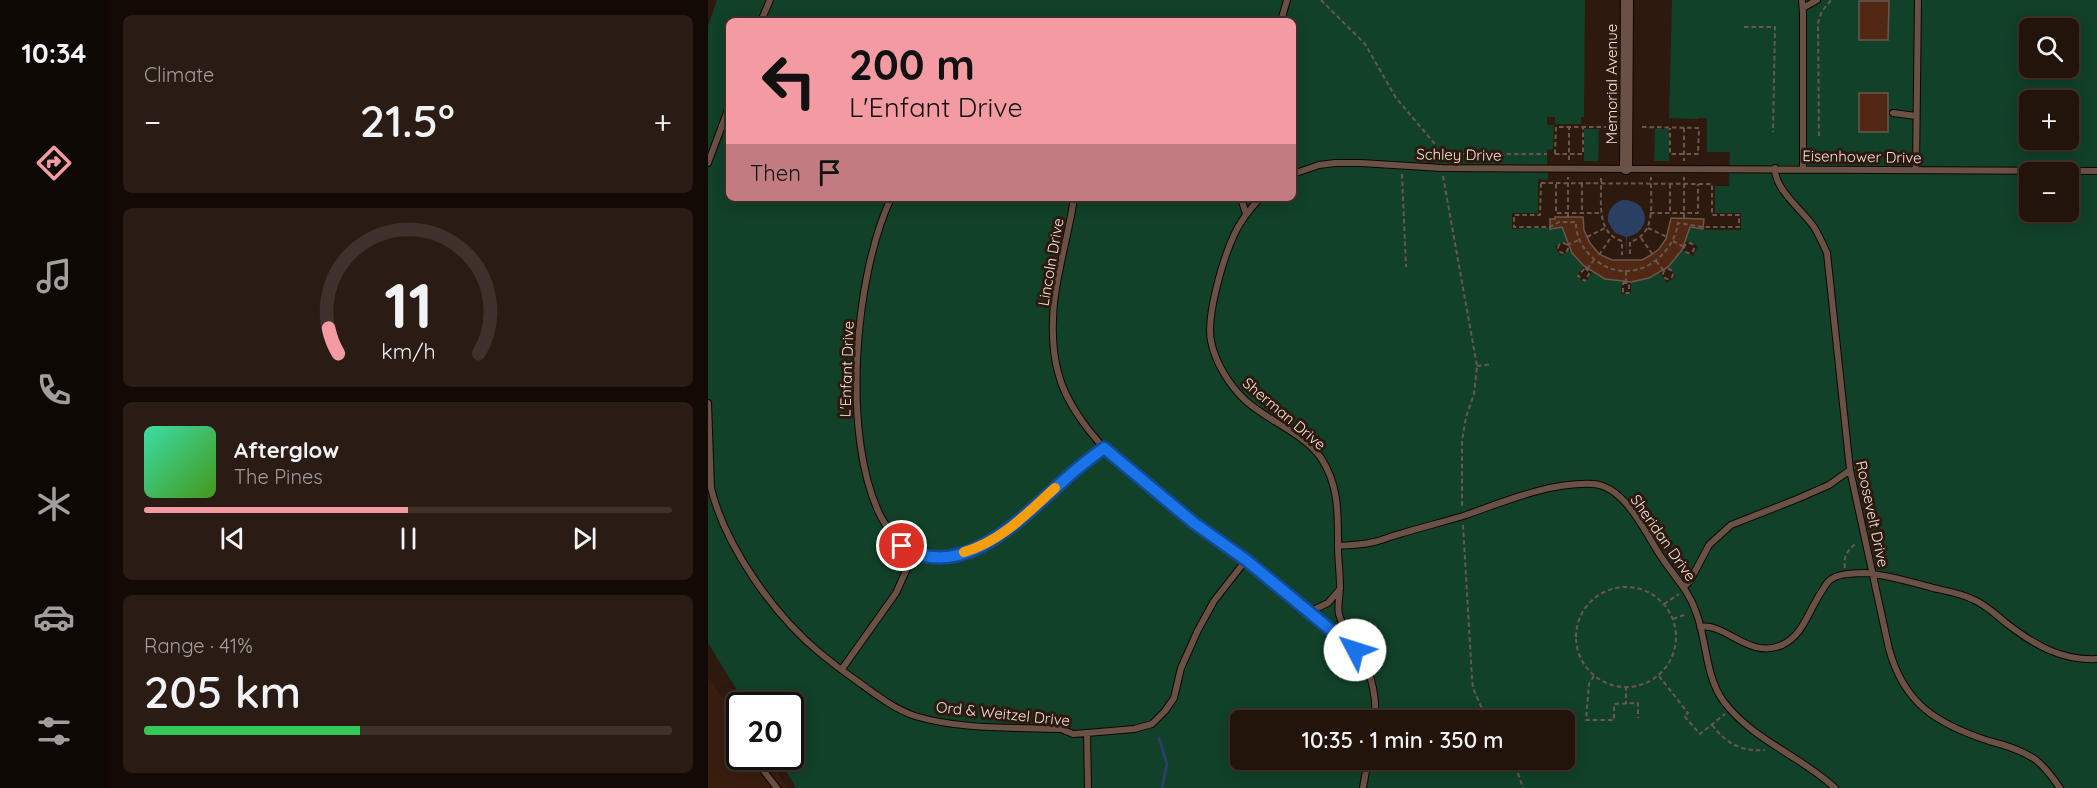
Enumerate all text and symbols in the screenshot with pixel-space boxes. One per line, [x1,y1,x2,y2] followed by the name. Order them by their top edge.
[2019,18,2079,222] map controls
[2019,18,2079,78] button: search
[1602,24,1621,144] street label: Memorial Avenue
[22,36,86,70] text: 10:34
[849,38,975,91] text: 200 m
[750,42,828,120] icon: left
[144,62,214,87] text: Climate
[849,90,1023,124] text: L'Enfant Drive
[2019,90,2079,150] button: +
[360,92,455,148] text: 21.5°
[144,101,161,142] text: −
[653,101,672,142] text: +
[33,142,75,184] icon: directions
[1416,144,1502,165] street label: Schley Drive
[1802,146,1922,167] street label: Eisenhower Drive
[813,156,846,189] icon: arrive
[750,159,801,187] text: Then
[2019,162,2079,222] button: −
[1033,216,1068,307] street label: Lincoln Drive
[33,255,75,297] icon: music
[384,267,432,345] text: 11
[835,320,858,418] street label: L'Enfant Drive
[381,339,435,365] text: km/h
[33,369,75,411] icon: phone
[1239,373,1330,454] street label: Sherman Drive
[234,436,339,464] text: Afterglow
[1852,459,1893,569] street label: Roosevelt Drive
[234,464,323,489] text: The Pines
[33,483,75,525] icon: climate
[1627,491,1700,585] street label: Sheridan Drive
[876,520,927,571] pin
[216,522,249,555] icon: previous
[392,522,425,555] icon: pause
[568,522,601,555] icon: next
[885,529,918,562] icon: arrive
[33,596,75,638] icon: car
[1323,618,1387,682] position arrow
[144,633,253,658] text: Range · 41%
[144,663,301,719] text: 205 km
[726,692,804,770] speed limit sign: 20
[935,697,1071,730] street label: Ord & Weitzel Drive
[33,710,75,752] icon: filters
[1302,726,1503,754] text: 10:35 · 1 min · 350 m

